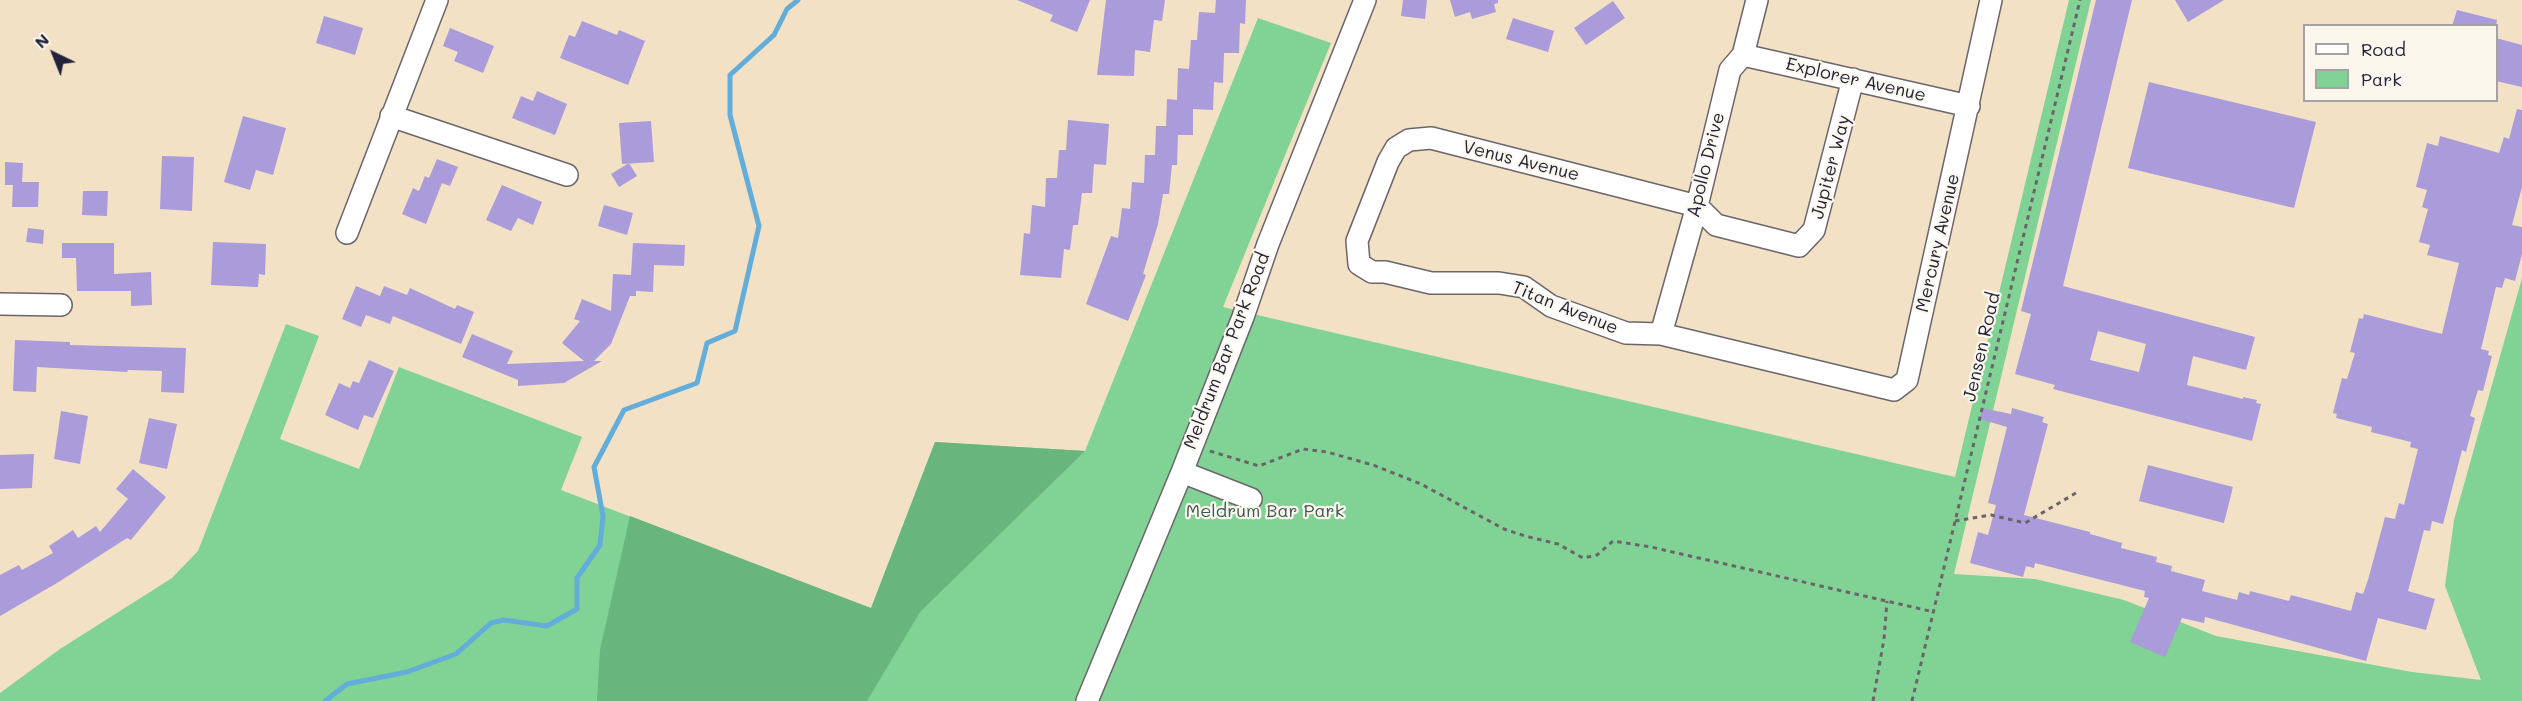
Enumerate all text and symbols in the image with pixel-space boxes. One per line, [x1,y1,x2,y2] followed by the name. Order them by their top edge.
[24,24,84,84] north arrow
[2303,24,2498,102] legend
[30,29,53,52] text: N
[2361,37,2406,61] text: Road
[1784,53,1928,107] street label: Explorer Avenue
[2361,67,2402,91] text: Park
[1683,110,1729,220] street label: Apollo Drive
[1807,113,1855,221] street label: Jupiter Way
[1460,136,1582,186] street label: Venus Avenue
[1912,172,1964,314] street label: Mercury Avenue
[1179,250,1275,452] street label: Meldrum Bar Park Road
[1509,277,1621,339] street label: Titan Avenue
[1959,290,2005,404] street label: Jensen Road
[1186,500,1344,522] park label: Meldrum Bar Park

